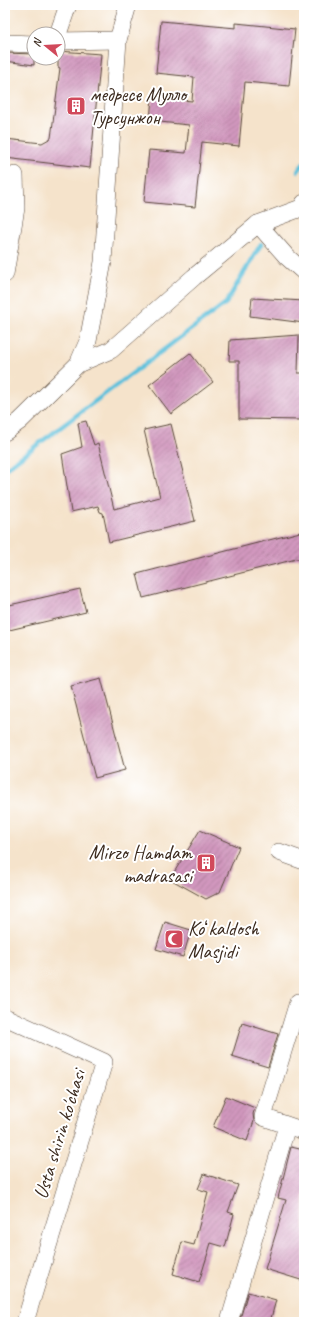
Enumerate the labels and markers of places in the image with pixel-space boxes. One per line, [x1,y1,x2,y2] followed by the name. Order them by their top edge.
[90,82,188,130] place label: медресе Мулло Турсунжон
[65,95,87,117] building icon: медресе Мулло Турсунжон
[89,840,194,888] place label: Mirzo Hamdam madrasasi
[195,852,217,874] building icon: Mirzo Hamdam madrasasi
[188,916,260,964] place label: Koʻkaldosh Masjidi
[163,928,185,950] mosque icon: Koʻkaldosh Masjidi

